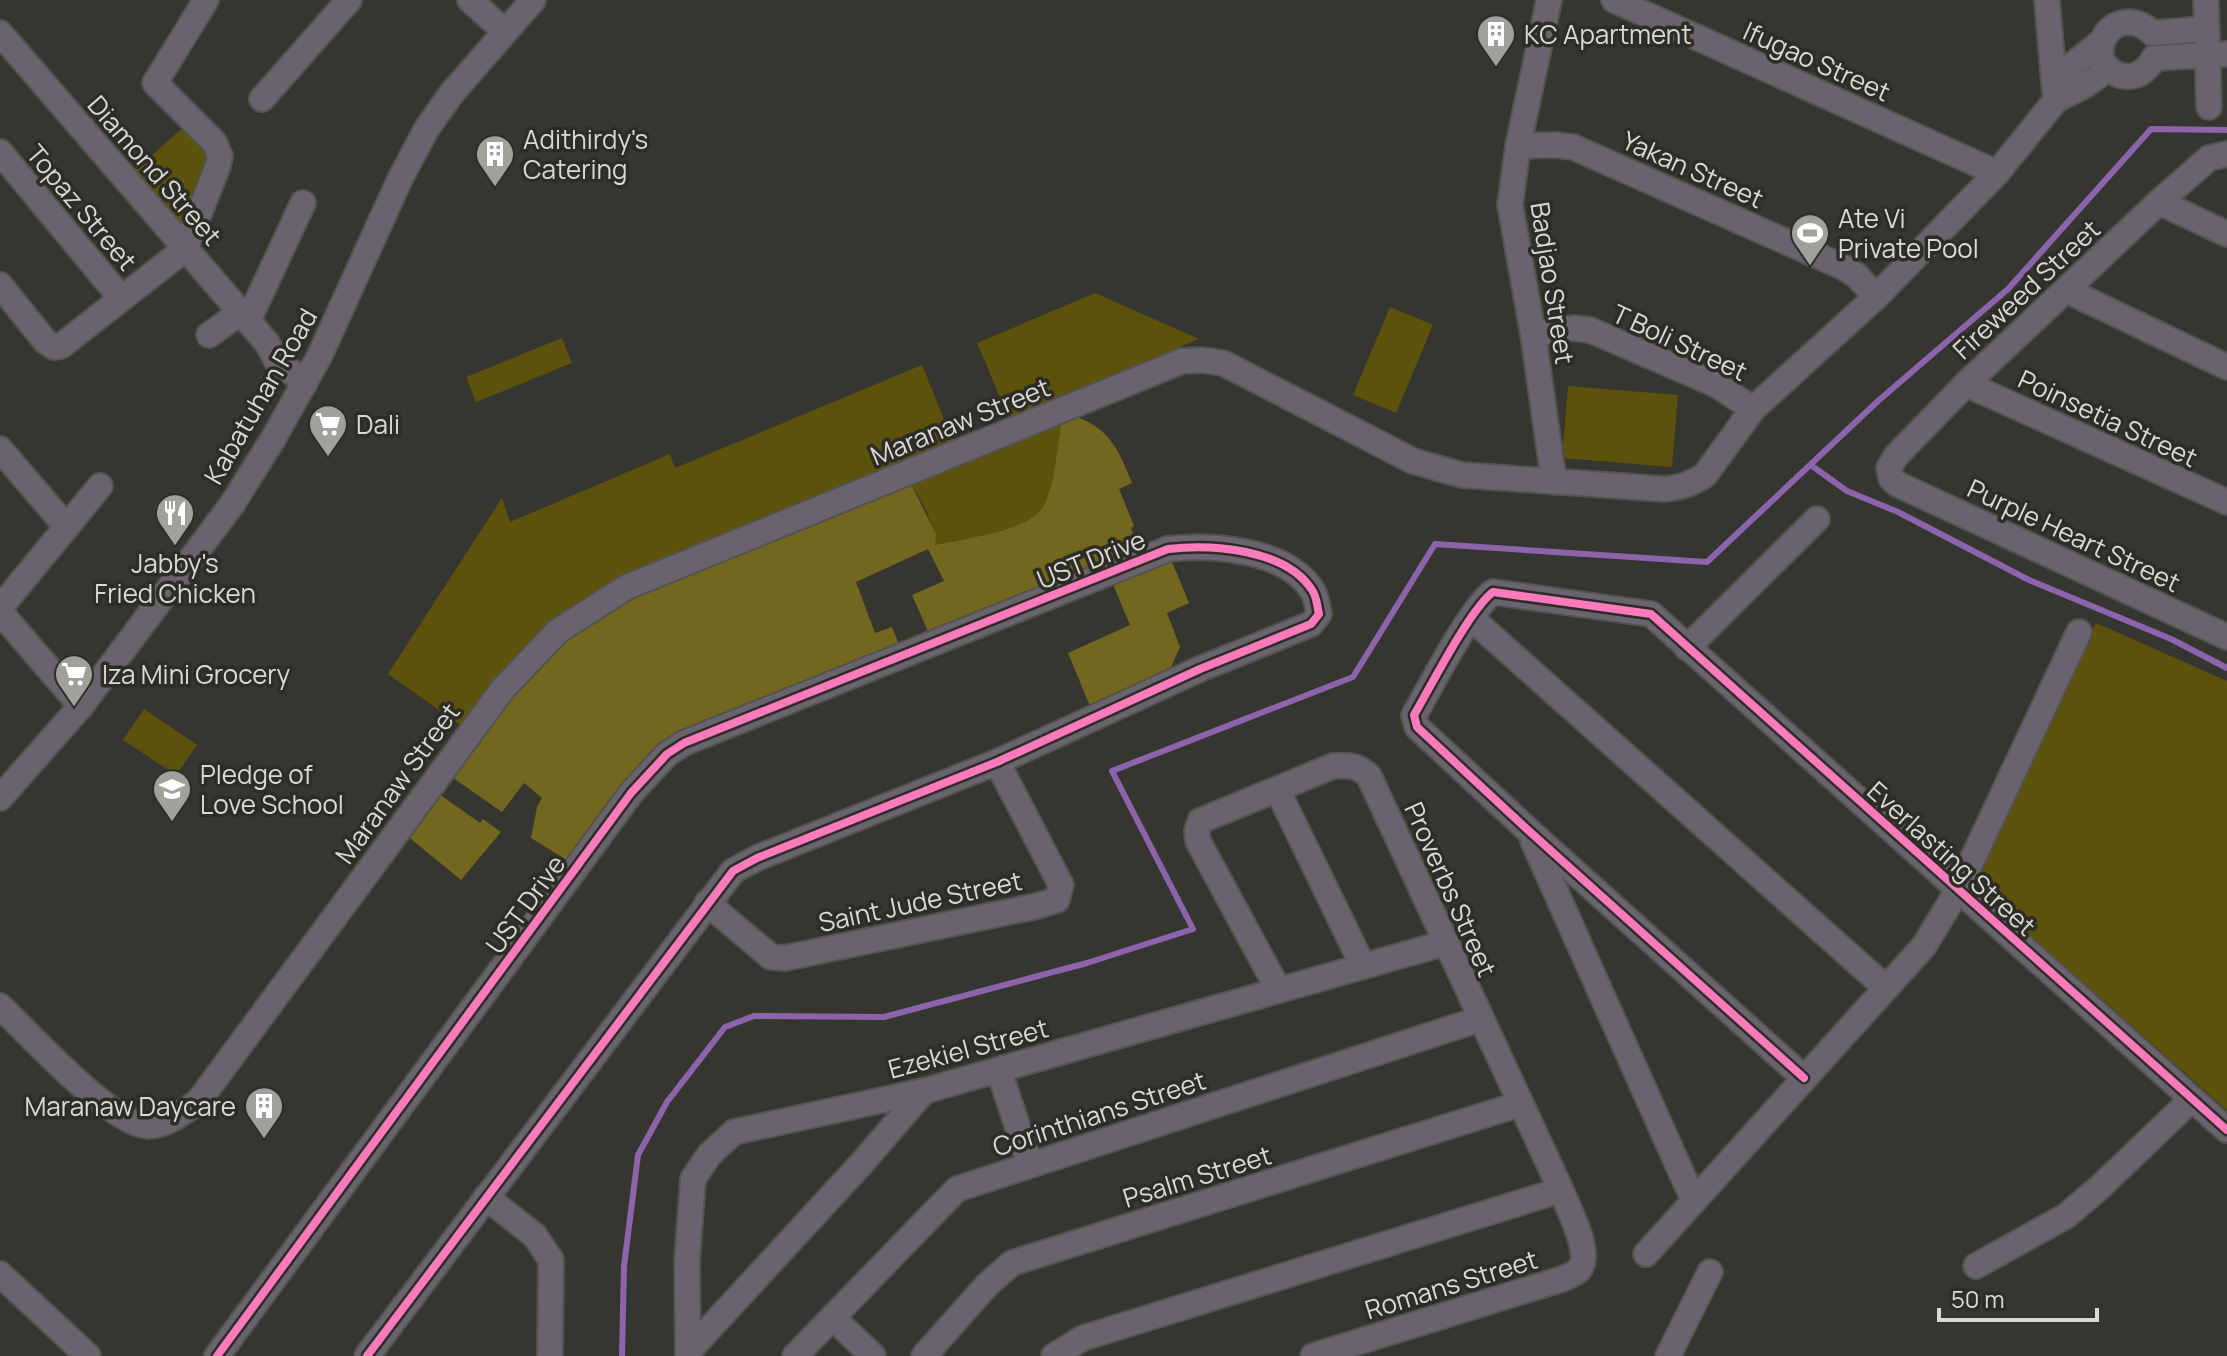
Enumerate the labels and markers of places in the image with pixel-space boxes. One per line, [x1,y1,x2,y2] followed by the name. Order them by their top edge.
[1475,13,1517,68] building icon: KC Apartment
[1524,16,1692,52] place label: KC Apartment
[523,121,648,187] place label: Adithirdy's Catering
[474,133,516,188] building icon: Adithirdy's Catering
[1838,200,1979,266] place label: Ate Vi Private Pool
[1789,212,1831,267] sports icon: Ate Vi Private Pool
[307,403,349,458] supermarket icon: Dali
[356,406,400,442] place label: Dali
[154,492,196,547] restaurant icon: Jabby's Fried Chicken
[94,545,256,611] place label: Jabby's Fried Chicken
[53,653,95,708] supermarket icon: Iza Mini Grocery
[102,656,291,692] place label: Iza Mini Grocery
[200,756,344,822] place label: Pledge of Love School
[151,768,193,823] school or university icon: Pledge of Love School
[243,1085,285,1140] building icon: Maranaw Daycare
[25,1088,236,1124] place label: Maranaw Daycare

